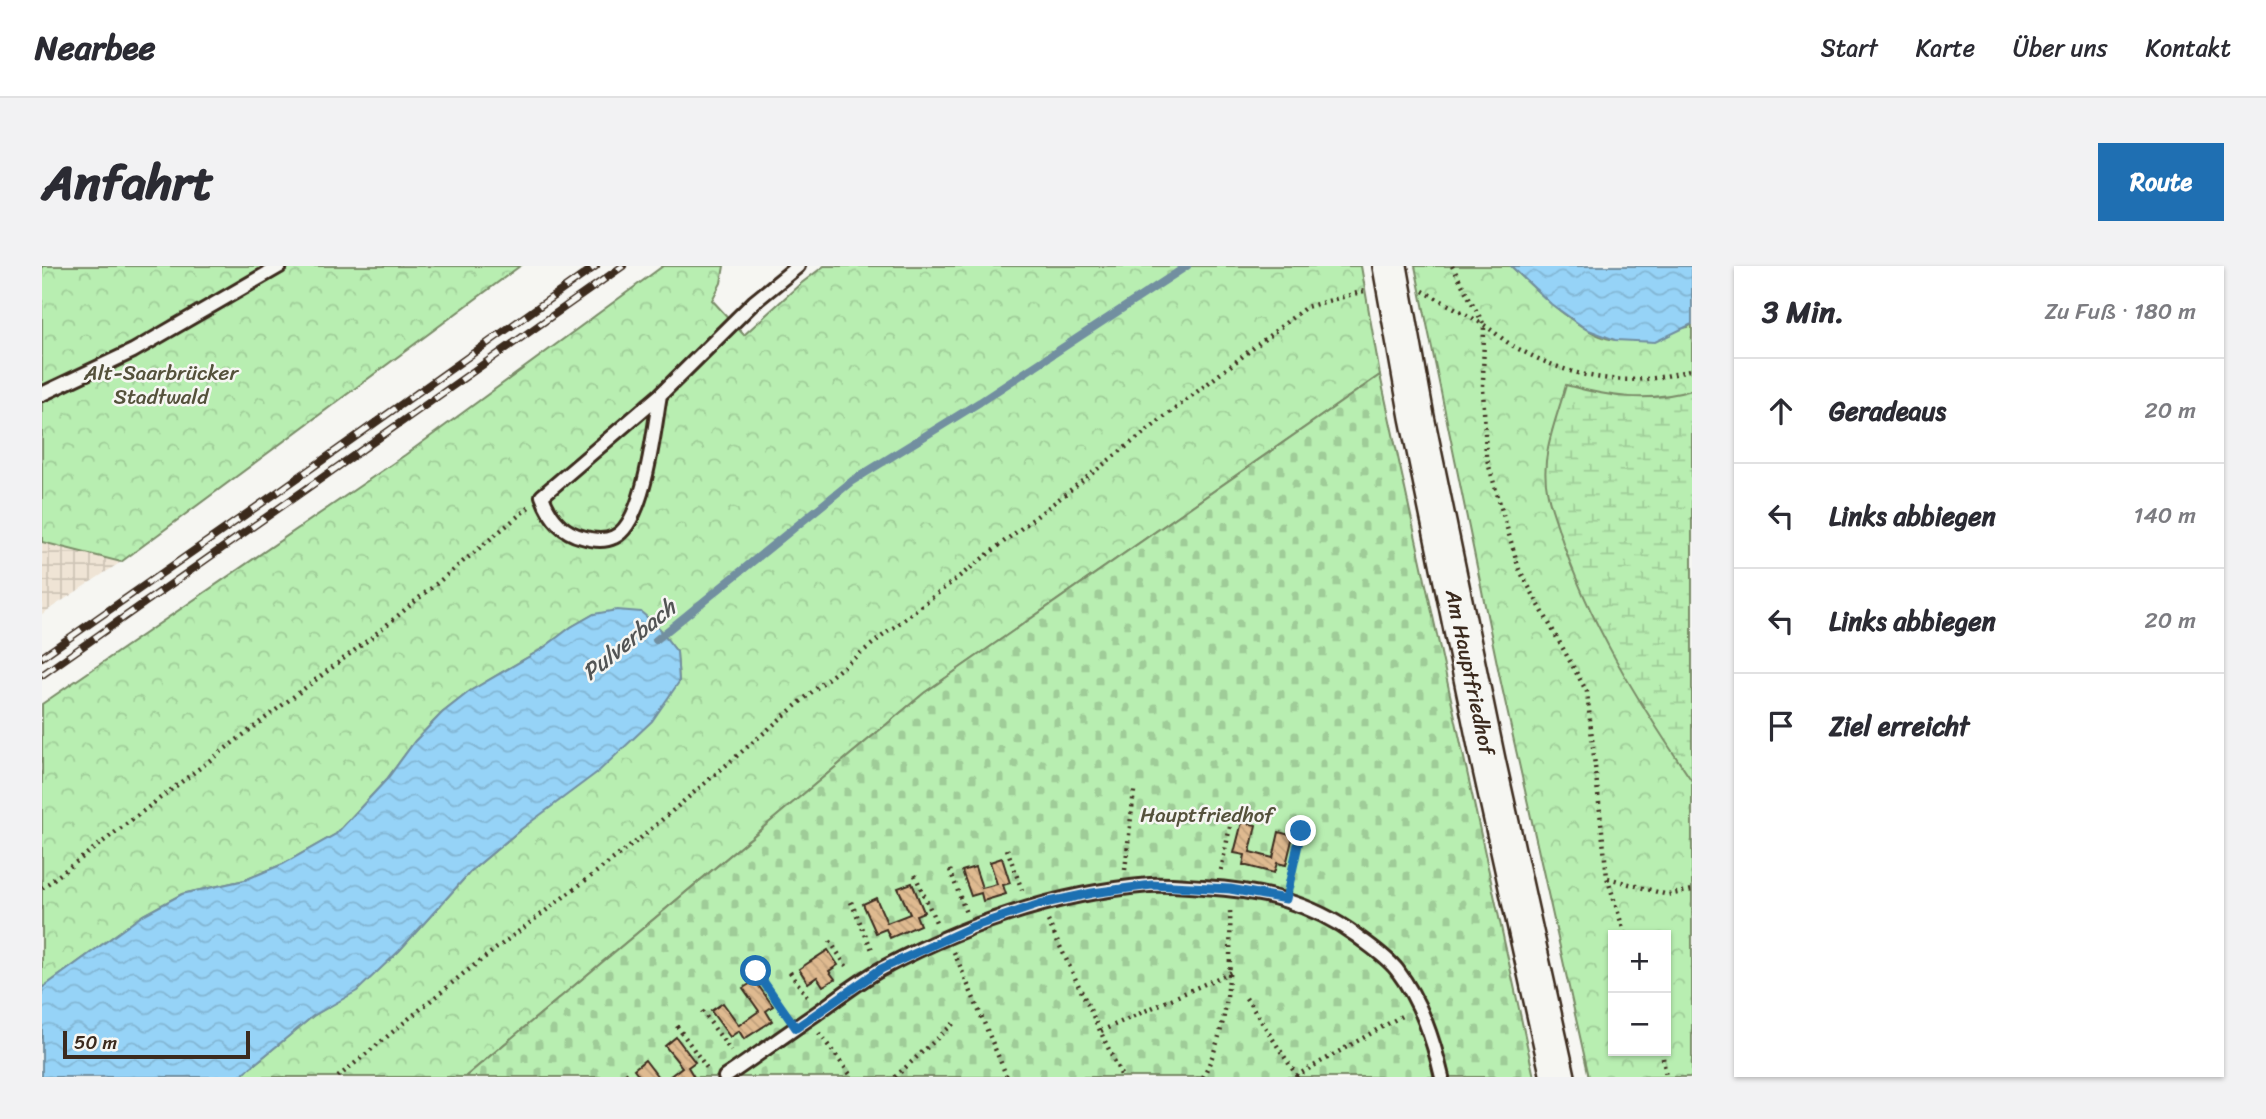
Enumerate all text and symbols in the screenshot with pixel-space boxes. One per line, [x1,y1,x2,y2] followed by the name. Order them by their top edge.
[35,19,155,77] text: Nearbee
[1821,27,1878,69] text: Start
[1916,27,1975,69] text: Karte
[2013,27,2108,69] text: Über uns
[2146,27,2231,69] text: Kontakt
[42,139,214,226] text: Anfahrt
[2098,143,2224,221] button: Route
[1762,285,1844,339] text: 3 Min.
[2044,291,2196,332] text: Zu Fuß · 180 m
[83,354,239,416] park label: Alt-Saarbrücker Stadtwald
[1829,388,1946,434] text: Geradeaus
[2145,390,2196,431] text: 20 m
[1762,392,1800,430] icon: ahead
[1829,493,1996,539] text: Links abbiegen
[2134,495,2196,536] text: 140 m
[1762,497,1800,535] icon: left
[1434,585,1507,761] street label: Am Hauptfriedhof
[572,587,687,691] water label: Pulverbach
[1829,598,1996,644] text: Links abbiegen
[2145,600,2196,641] text: 20 m
[1762,602,1800,640] icon: left
[1829,703,1969,749] text: Ziel erreicht
[1762,707,1800,745] icon: arrive
[1140,796,1276,834] park label: Hauptfriedhof
[1285,815,1316,846] route end
[1608,930,1671,1056] map controls
[1608,930,1671,993] button: +
[740,955,771,986] route start
[1608,993,1671,1056] button: −
[74,1026,117,1059] text: 50 m
[63,1028,250,1060] scale bar

